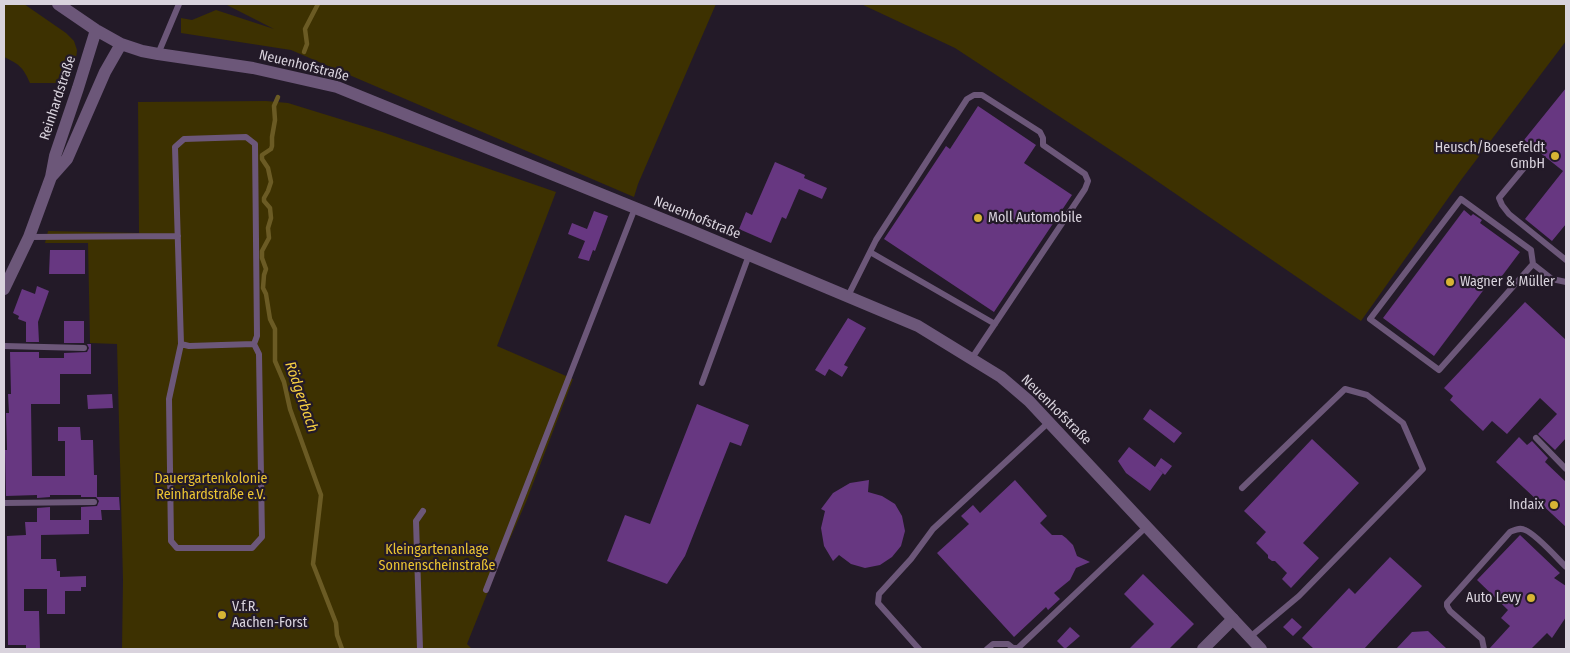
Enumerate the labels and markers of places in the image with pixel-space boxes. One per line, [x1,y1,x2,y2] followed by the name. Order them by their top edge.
[1435,140,1545,172] place label: Heusch/Boesefeldt GmbH
[1549,150,1561,162] marker: Heusch/Boesefeldt GmbH
[988,210,1082,226] place label: Moll Automobile
[972,212,984,224] marker: Moll Automobile
[1460,274,1555,290] place label: Wagner & Müller
[1444,276,1456,288] marker: Wagner & Müller
[1509,497,1544,513] place label: Indaix
[1548,499,1560,511] marker: Indaix
[1466,590,1521,606] place label: Auto Levy
[1525,592,1537,604] marker: Auto Levy
[232,599,307,632] place label: V.f.R. Aachen-Forst
[216,609,228,621] marker: V.f.R. Aachen-Forst

